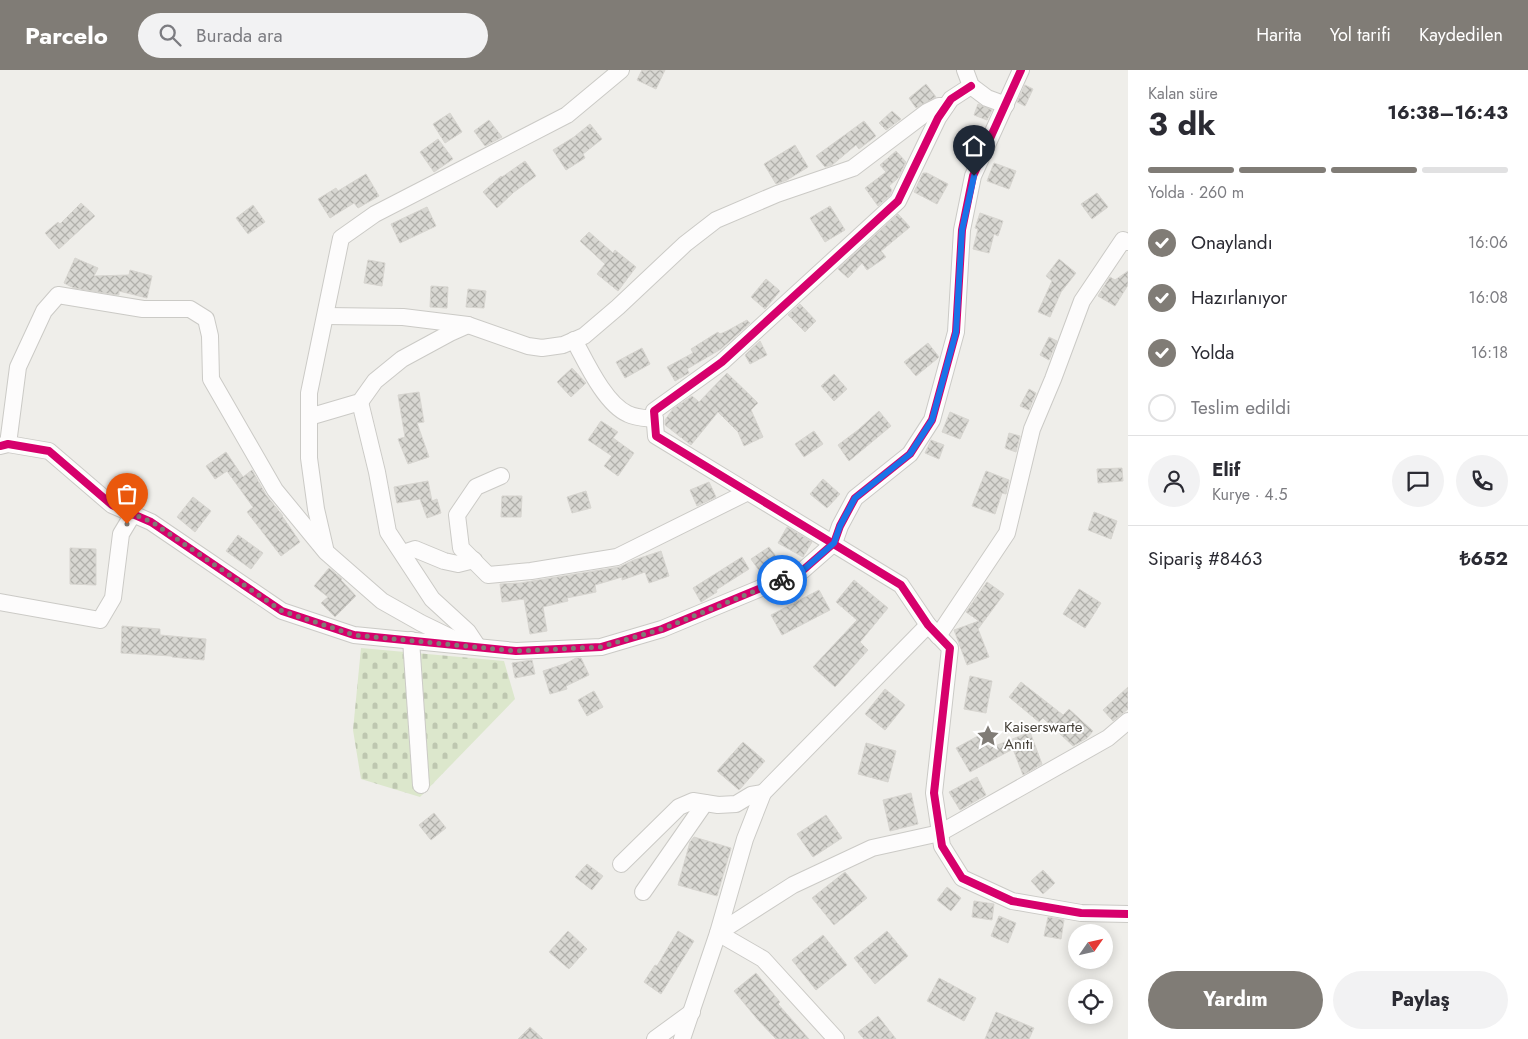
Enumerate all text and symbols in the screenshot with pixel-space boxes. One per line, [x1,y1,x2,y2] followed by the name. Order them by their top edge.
[138,13,488,58] search box
[25,18,108,53] text: Parcelo
[156,21,184,49] icon: search
[196,22,283,49] text: Burada ara
[1256,22,1302,48] text: Harita
[1330,22,1391,48] text: Yol tarifi
[1419,22,1503,48] text: Kaydedilen
[1148,82,1218,105] text: Kalan süre
[1387,99,1508,126] text: 16:38–16:43
[1148,101,1216,147] text: 3 dk
[953,125,995,176] pin
[960,132,988,160] icon: home
[1148,181,1244,204] text: Yolda · 260 m
[1148,229,1176,257] icon: check
[1191,229,1273,256] text: Onaylandı
[1468,231,1508,254] text: 16:06
[1148,284,1176,312] icon: check
[1191,284,1287,311] text: Hazırlanıyor
[1468,286,1508,309] text: 16:08
[1148,339,1176,367] icon: check
[1191,339,1234,366] text: Yolda
[1471,341,1508,364] text: 16:18
[1191,394,1291,421] text: Teslim edildi
[1148,455,1200,507] button: person
[1392,455,1444,507] button: chat
[1456,455,1508,507] button: phone
[1212,456,1240,483] text: Elif
[106,473,148,524] pin
[113,480,141,508] icon: bag
[1212,483,1288,506] text: Kurye · 4.5
[1148,545,1262,572] text: Sipariş #8463
[1460,545,1508,572] text: ₺652
[757,555,807,605] courier
[768,566,796,594] icon: bike
[1004,716,1083,755] place label: Kaiserswarte Anıtı
[975,723,1001,749] place icon: Kaiserswarte Anıtı
[1068,924,1112,969] north arrow
[1068,924,1113,1024] map controls
[1148,971,1323,1029] button: Yardım
[1333,971,1508,1029] button: Paylaş
[1068,979,1113,1024] button: locate

